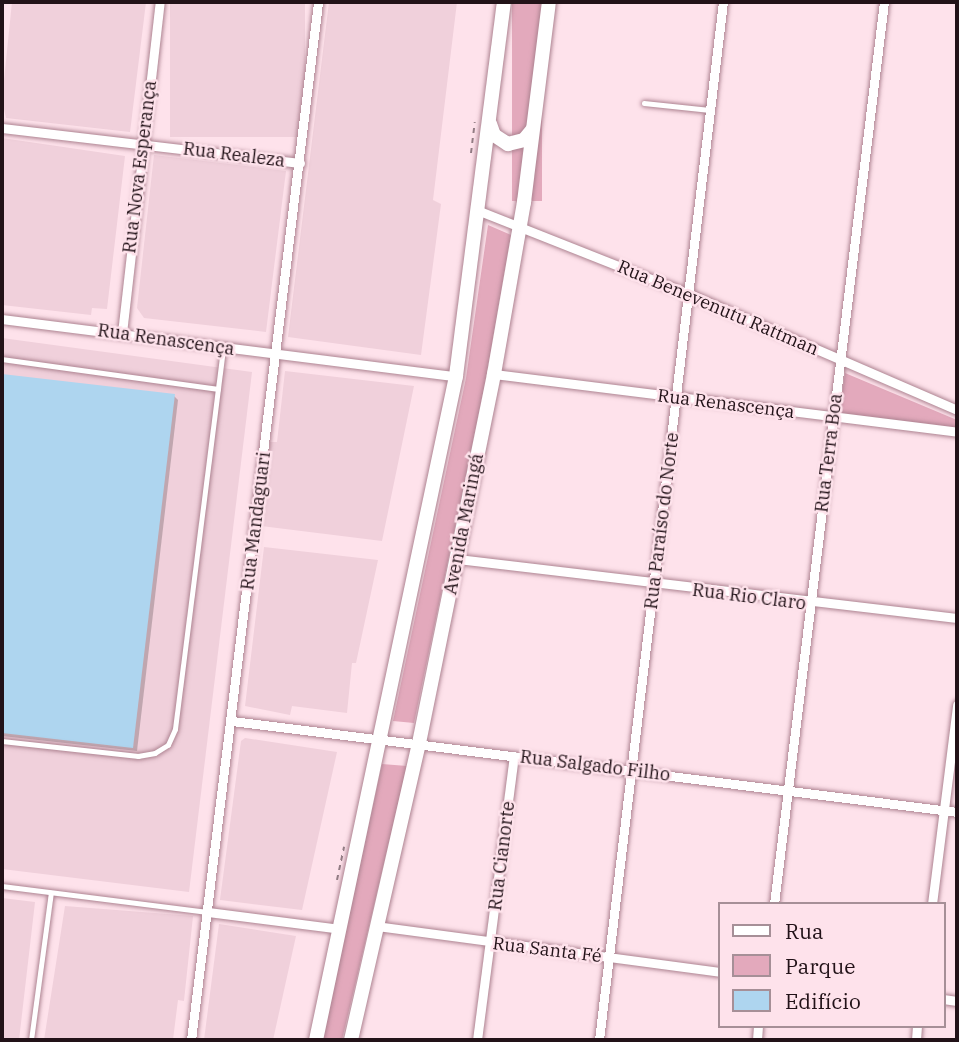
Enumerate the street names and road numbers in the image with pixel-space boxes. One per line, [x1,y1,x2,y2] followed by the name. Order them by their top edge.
[119,79,161,255] street label: Rua Nova Esperança
[182,138,286,172] street label: Rua Realeza
[614,256,822,360] street label: Rua Benevenutu Rattman
[96,320,236,360] street label: Rua Renascença
[656,385,796,423] street label: Rua Renascença
[811,392,847,514] street label: Rua Terra Boa
[640,431,684,611] street label: Rua Paraíso do Norte
[237,451,275,591] street label: Rua Mandaguari
[440,452,488,596] street label: Avenida Maringá
[691,579,807,615] street label: Rua Rio Claro
[519,746,671,786] street label: Rua Salgado Filho
[485,800,519,912] street label: Rua Cianorte
[491,933,603,967] street label: Rua Santa Fé

